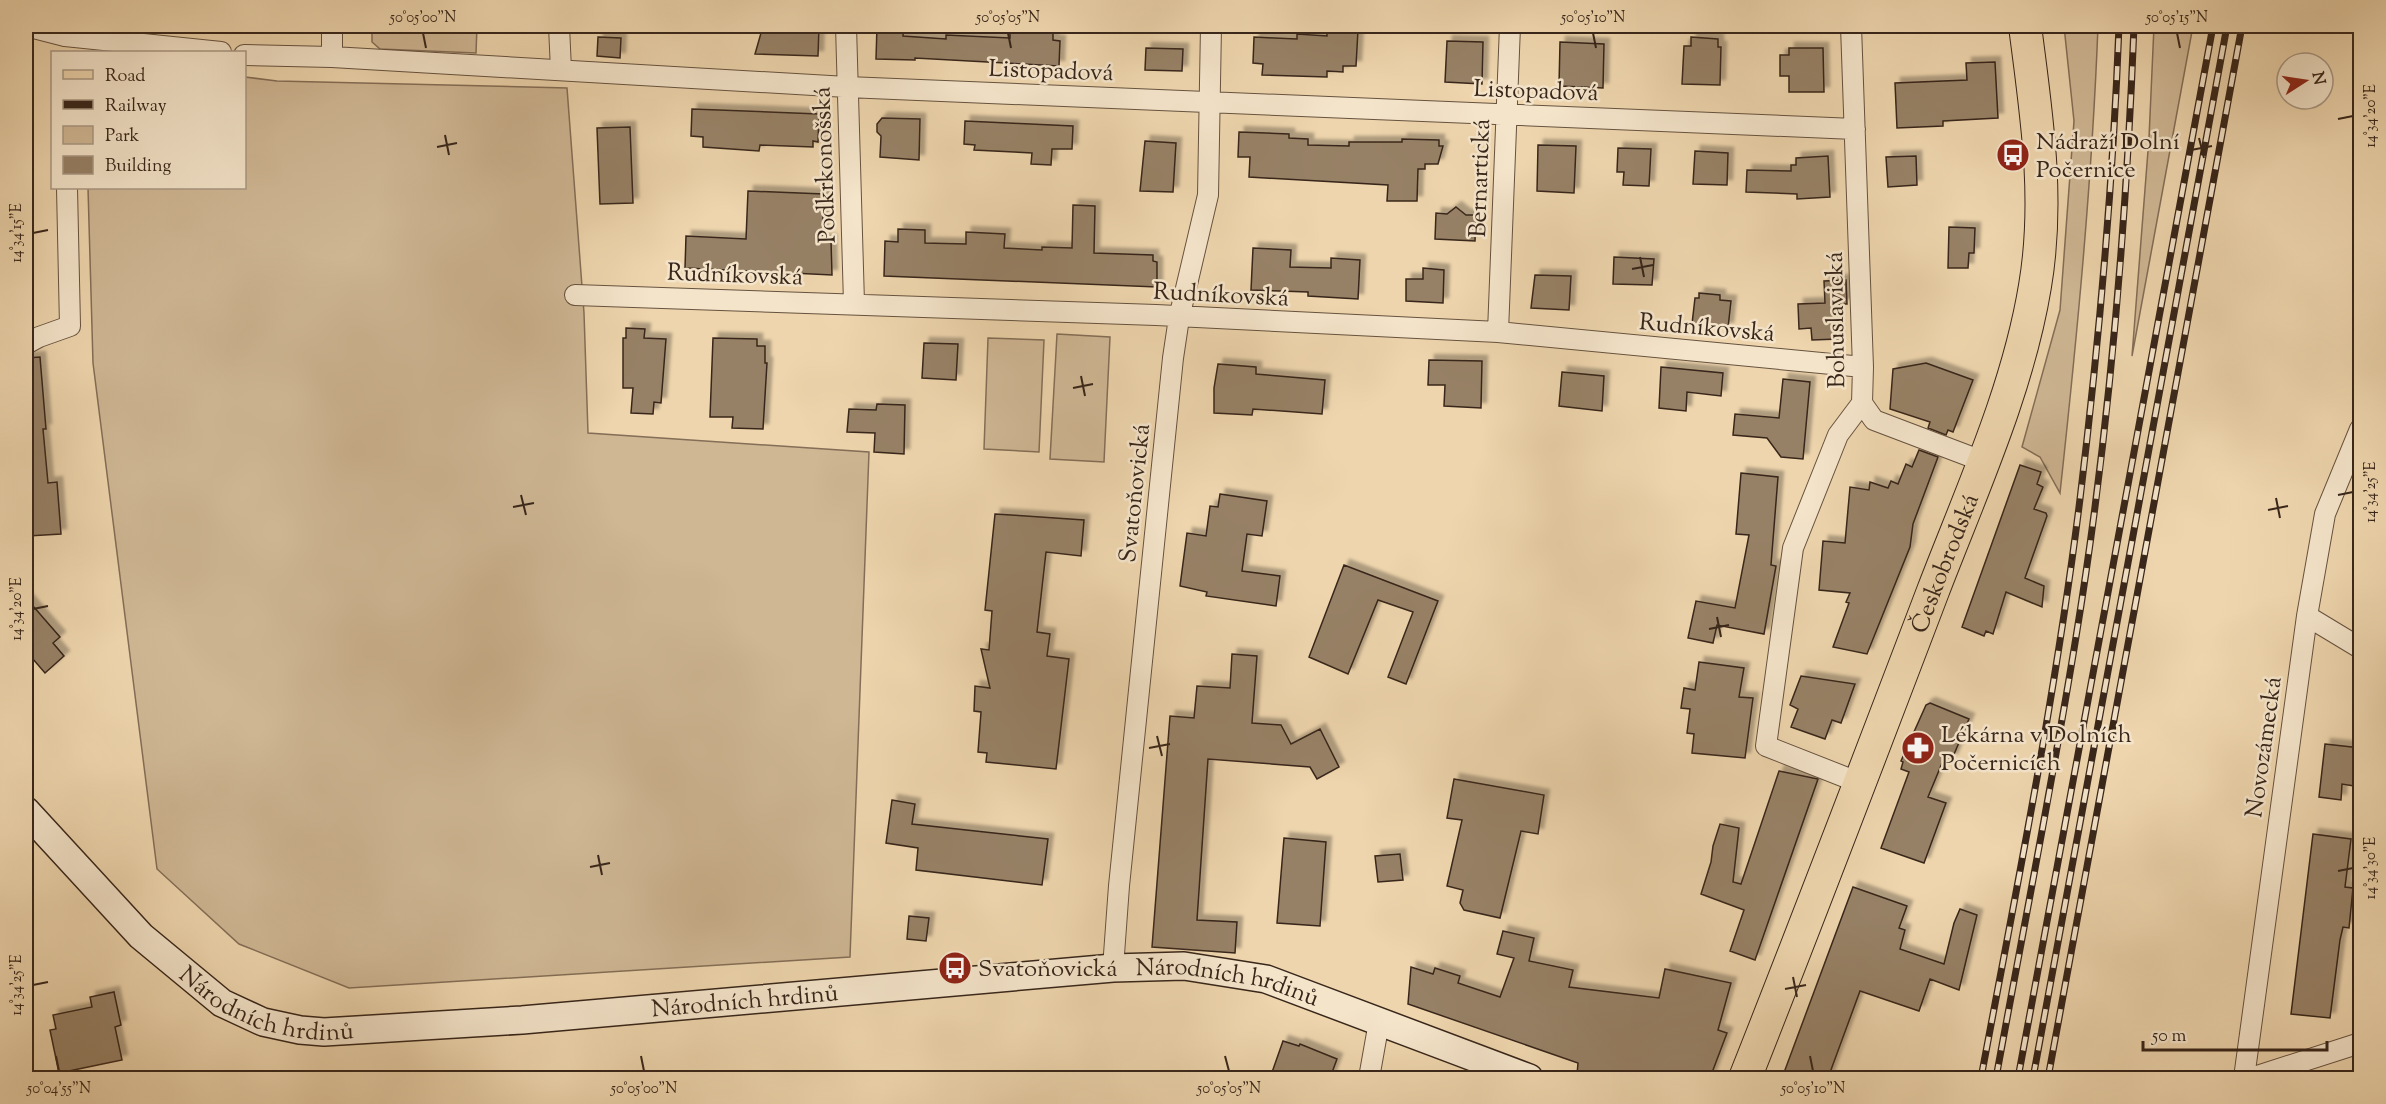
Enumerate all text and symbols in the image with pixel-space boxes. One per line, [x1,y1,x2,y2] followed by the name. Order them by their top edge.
[389,8,456,29] text: 50°05'00"N
[975,8,1040,29] text: 50°05'05"N
[1560,8,1625,29] text: 50°05'10"N
[2145,8,2208,29] text: 50°05'15"N
[51,51,246,189] legend
[2275,51,2335,111] north arrow
[988,53,1114,91] street label: Listopadová
[105,64,145,90] text: Road
[2305,70,2330,87] text: N
[1473,73,1599,111] street label: Listopadová
[2361,84,2382,148] text: 14°34'20"E
[806,86,846,244] street label: Podkrkonošská
[105,94,167,120] text: Railway
[1462,118,1500,238] street label: Bernartická
[105,124,140,150] text: Park
[2036,126,2180,188] place label: Nádraží Dolní Počernice
[1995,137,2031,173] bus stop icon: Nádraží Dolní Počernice
[105,154,171,180] text: Building
[7,203,28,263] text: 14°34'15"E
[1819,251,1855,389] street label: Bohuslavická
[666,257,804,295] street label: Rudníkovská
[1152,275,1290,317] street label: Rudníkovská
[1638,306,1776,352] street label: Rudníkovská
[1112,422,1160,564] street label: Svatoňovická
[2361,461,2382,523] text: 14°34'25"E
[1903,489,1989,639] street label: Českobrodská
[7,577,28,641] text: 14°34'20"E
[2238,675,2292,820] street label: Novozámecká
[1941,719,2132,781] place label: Lékárna v Dolních Počernicích
[1900,730,1936,766] pharmacy icon: Lékárna v Dolních Počernicích
[2361,837,2382,899] text: 14°34'30"E
[937,950,973,986] bus stop icon: Svatoňovická
[1135,951,1324,1017] street label: Národních hrdinů
[978,953,1118,987] place label: Svatoňovická
[7,954,28,1016] text: 14°34'25"E
[171,959,355,1051] street label: Národních hrdinů
[650,977,840,1028] street label: Národních hrdinů
[2143,1014,2328,1052] scale bar
[2151,1024,2187,1050] text: 50 m
[26,1079,91,1100] text: 50°04'55"N
[610,1079,677,1100] text: 50°05'00"N
[1196,1079,1261,1100] text: 50°05'05"N
[1780,1079,1845,1100] text: 50°05'10"N

